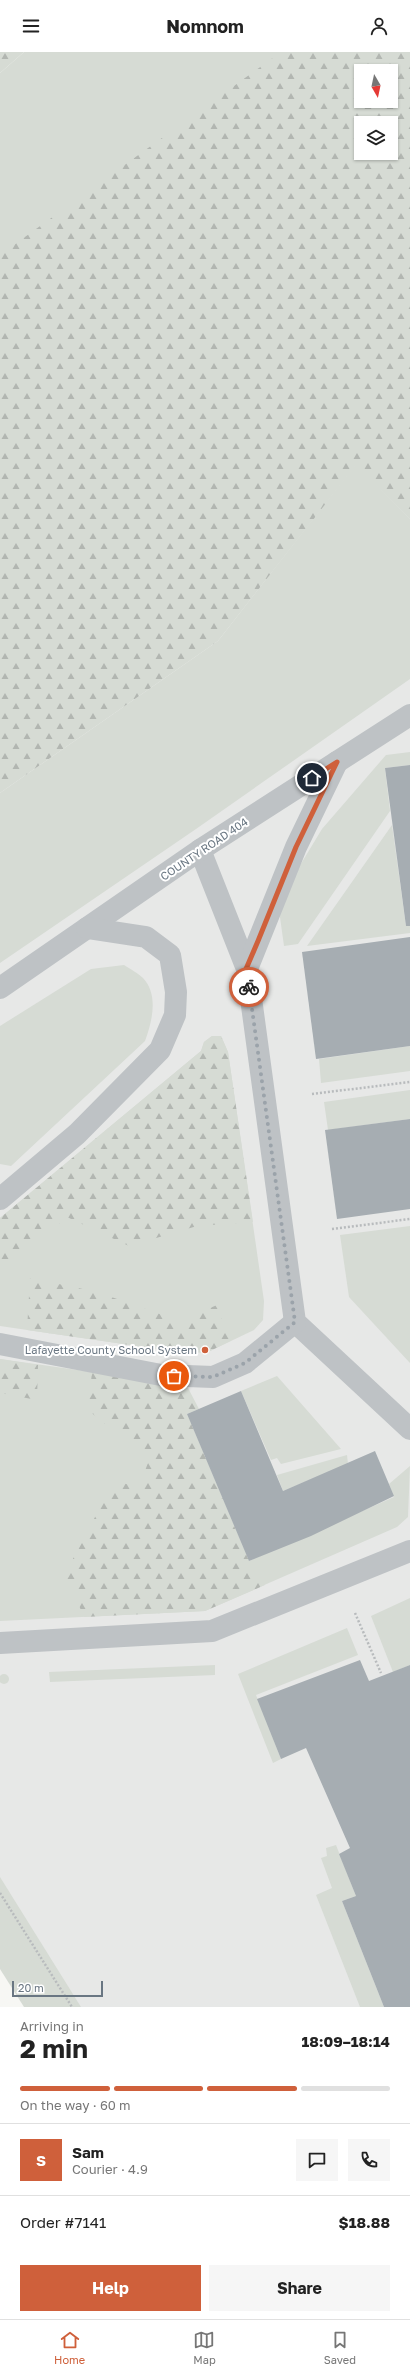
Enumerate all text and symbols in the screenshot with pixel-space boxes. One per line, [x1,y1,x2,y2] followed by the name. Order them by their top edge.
[20,15,42,37] icon: menu
[166,15,244,37] text: Nomnom
[368,15,390,37] icon: person
[354,64,398,108] north arrow
[354,64,398,160] map controls
[354,116,398,160] button: layers
[295,761,329,795] pin
[301,767,323,789] icon: home
[158,814,250,883] street label: COUNTY ROAD 404
[229,967,269,1007] courier
[238,976,260,998] icon: bike
[25,1343,197,1356] place label: Lafayette County School System
[200,1345,210,1355] marker: Lafayette County School System
[157,1359,191,1393] pin
[163,1365,185,1387] icon: bag
[12,1979,103,1998] scale bar
[18,1981,44,1994] text: 20 m
[20,2018,84,2034] text: Arriving in
[301,2032,390,2050] text: 18:09–18:14
[20,2033,88,2064] text: 2 min
[20,2097,131,2113] text: On the way · 60 m
[296,2139,338,2181] button: chat
[348,2139,390,2181] button: phone
[72,2143,104,2161] text: Sam
[36,2151,46,2169] text: S
[72,2161,148,2177] text: Courier · 4.9
[20,2213,106,2231] text: Order #7141
[339,2213,390,2231] text: $18.88
[20,2265,201,2311] button: Help
[209,2265,390,2311] button: Share
[54,2329,85,2366] tab: Home
[193,2329,216,2366] tab: Map
[324,2329,356,2366] tab: Saved

